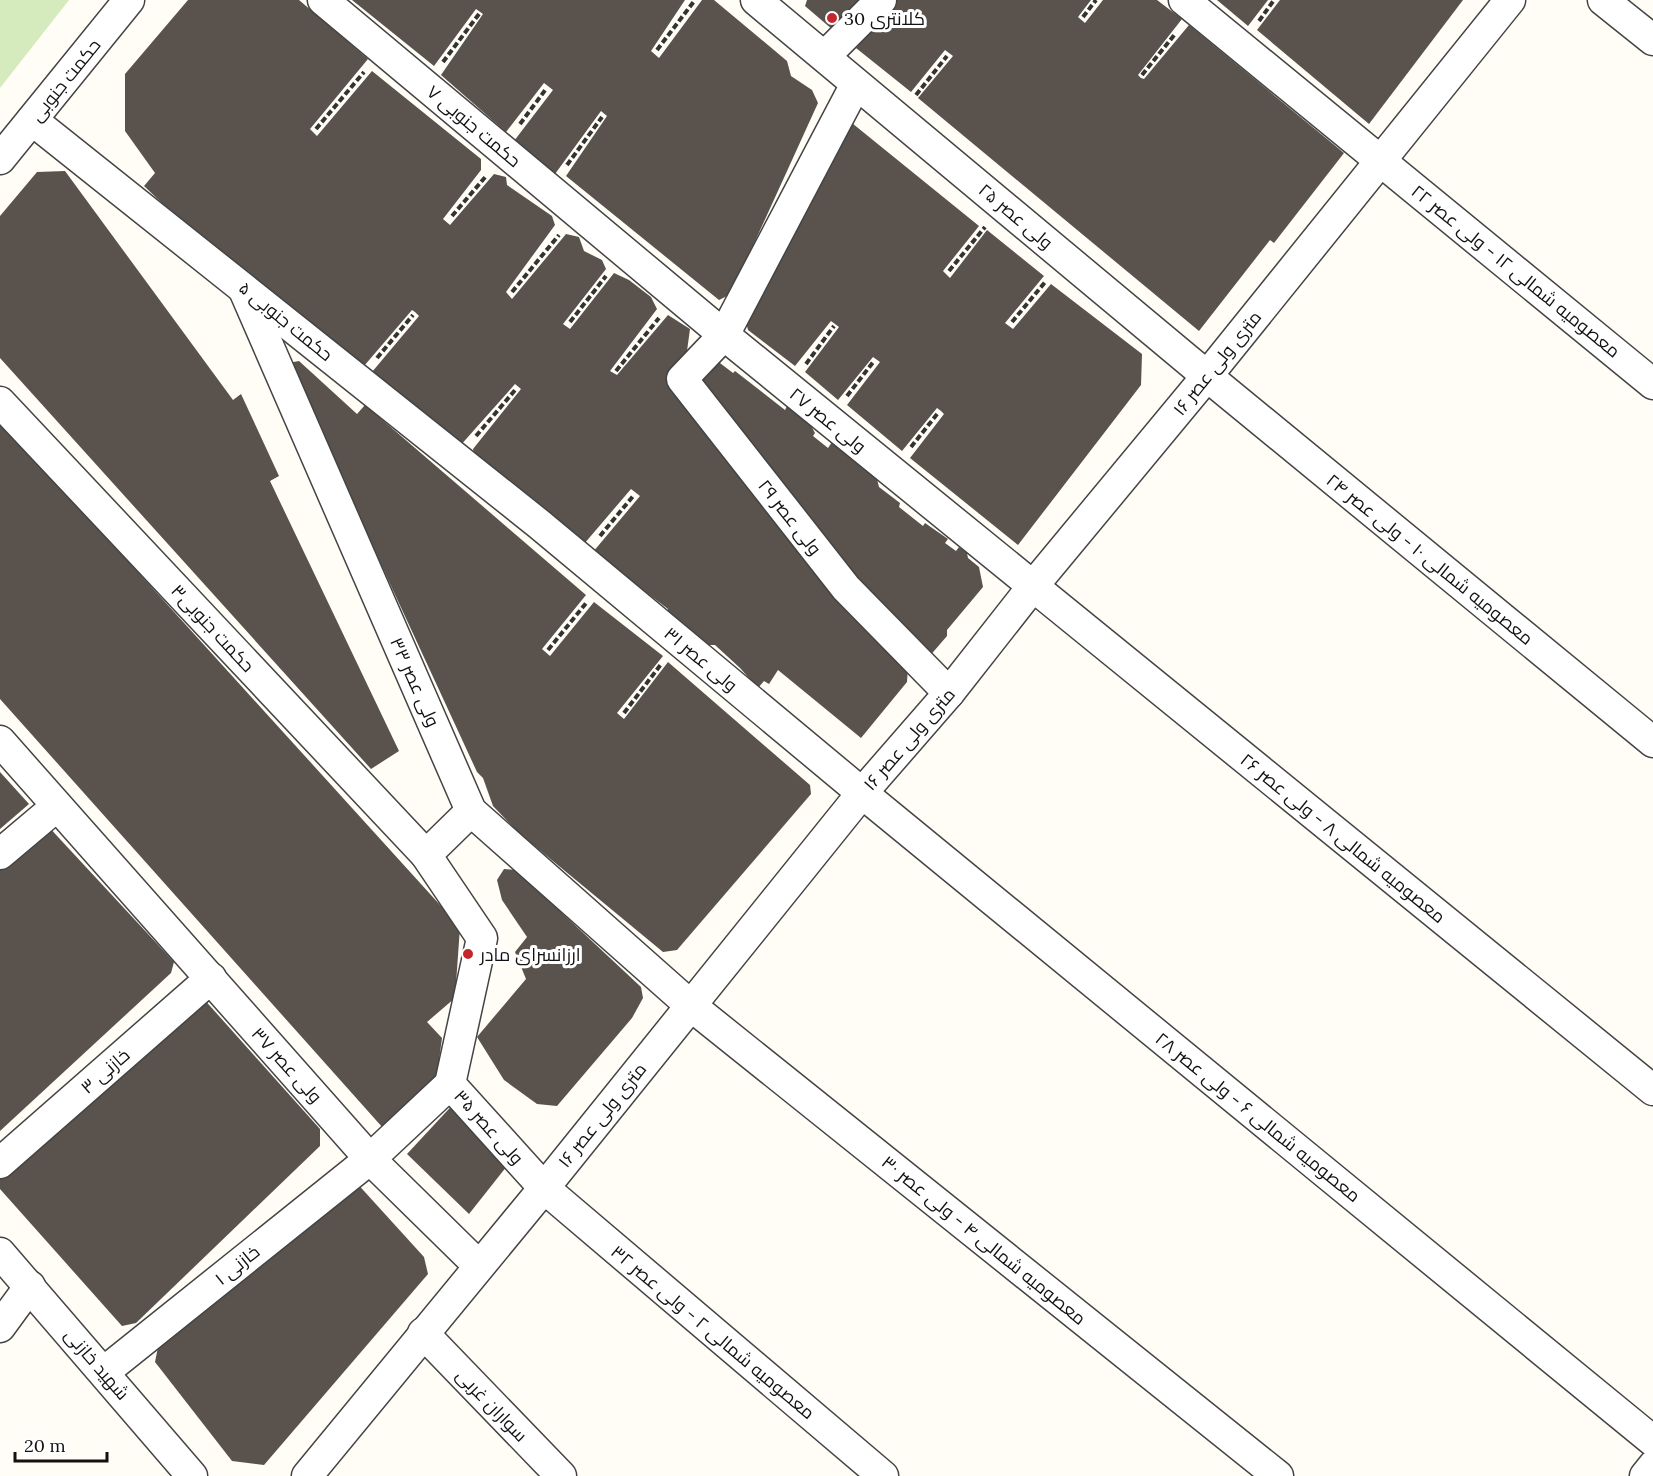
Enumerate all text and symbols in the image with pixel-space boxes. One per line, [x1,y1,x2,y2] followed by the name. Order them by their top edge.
[844,7,925,30] place label: کلانتری 30
[825,11,839,25] marker: کلانتری 30
[25,34,105,126] street label: حکمت جنوبی
[422,80,526,172] street label: حکمت جنوبی ۷
[974,178,1058,254] street label: ولی عصر ۲۵
[1407,180,1625,362] street label: معصومیه شمالی ۱۲ - ولی عصر ۲۲
[234,276,338,366] street label: حکمت جنوبی ۵
[1168,306,1266,420] street label: ۱۶ متری ولی عصر
[785,382,871,458] street label: ولی عصر ۲۷
[1322,468,1538,650] street label: معصومیه شمالی ۱۰ - ولی عصر ۲۴
[753,475,827,559] street label: ولی عصر ۲۹
[166,579,260,677] street label: حکمت جنوبی۳
[660,622,742,696] street label: ولی عصر ۳۱
[385,634,445,730] street label: ولی عصر ۳۳
[858,683,960,795] street label: ۱۶ متری ولی عصر
[1236,748,1450,928] street label: معصومیه شمالی ۸ - ولی عصر ۲۶
[479,943,581,966] place label: ارزانسرای مادر
[461,947,475,961] marker: ارزانسرای مادر
[247,1022,327,1108] street label: ولی عصر ۳۷
[1151,1027,1365,1207] street label: معصومیه شمالی ۶ - ولی عصر ۲۸
[76,1043,134,1099] street label: خازنی ۳
[553,1058,651,1172] street label: ۱۶ متری ولی عصر
[449,1085,529,1169] street label: ولی عصر ۳۵
[877,1150,1091,1330] street label: معصومیه شمالی ۴ - ولی عصر ۳۰
[210,1240,264,1290] street label: خازنی ۱
[606,1240,820,1424] street label: معصومیه شمالی ۲ - ولی عصر ۳۲
[60,1324,134,1404] street label: شهید خازنی
[451,1363,533,1447] street label: سواران غربی
[15,1425,106,1463] scale bar
[24,1434,66,1457] text: 20 m

